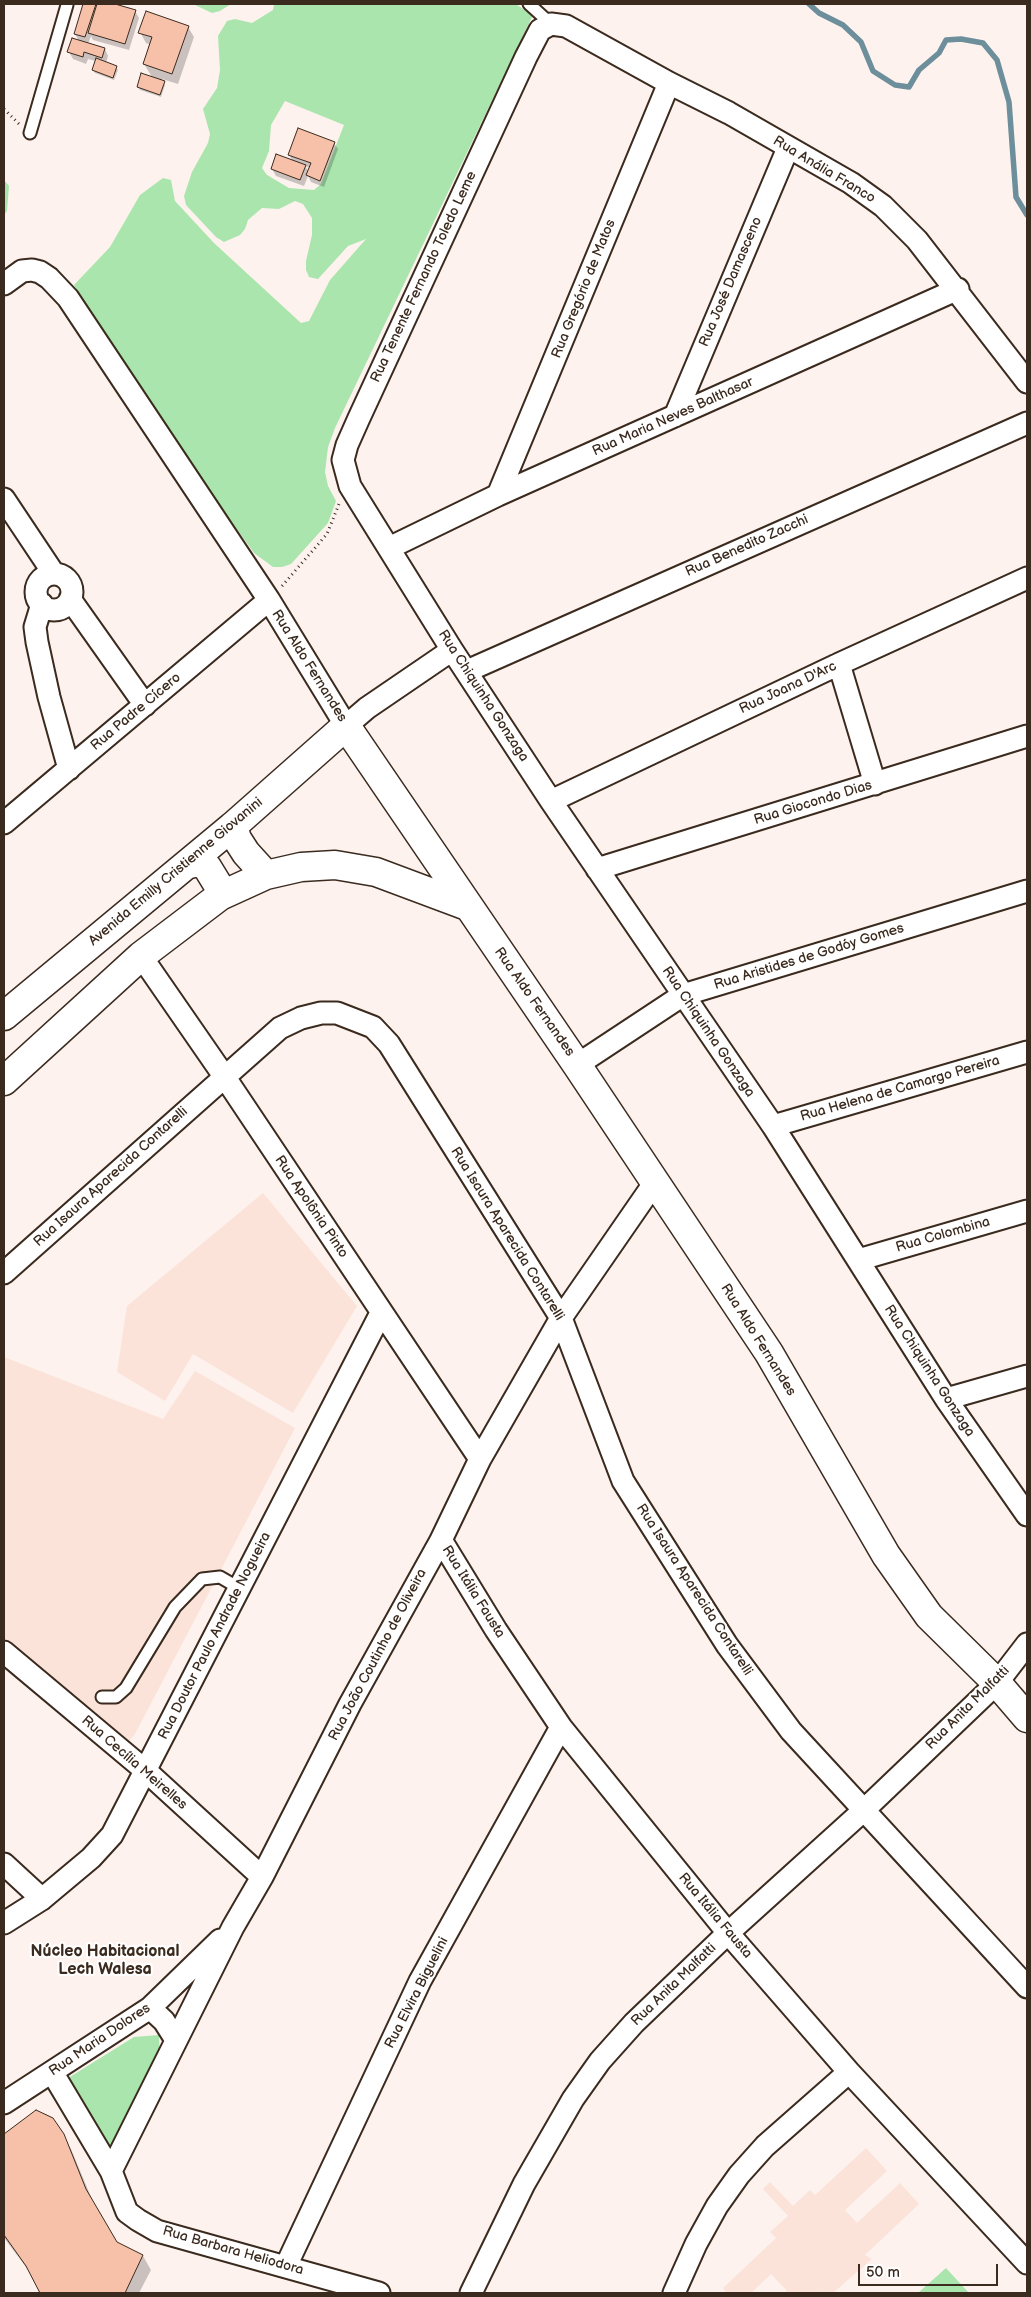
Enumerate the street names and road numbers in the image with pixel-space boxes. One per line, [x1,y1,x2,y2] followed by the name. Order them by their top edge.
[770,133,878,207] street label: Rua Anália Franco
[368,169,480,385] street label: Rua Tenente Fernando Toledo Leme
[696,214,766,350] street label: Rua José Damasceno
[548,217,620,361] street label: Rua Gregório de Matos
[590,374,756,460] street label: Rua Maria Neves Balthasar
[683,511,811,581] street label: Rua Benedito Zacchi
[268,607,350,725] street label: Rua Aldo Fernandes
[434,627,532,765] street label: Rua Chiquinha Gonzaga
[737,658,839,718] street label: Rua Joana D'Arc
[88,669,184,755] street label: Rua Padre Cícero
[752,777,874,829] street label: Rua Giocondo Dias
[86,794,266,950] street label: Avenida Emilly Cristienne Giovanini
[712,920,906,994] street label: Rua Aristides de Godóy Gomes
[490,944,578,1060] street label: Rua Aldo Fernandes
[658,964,758,1100] street label: Rua Chiquinha Gonzaga
[798,1052,1002,1126] street label: Rua Helena de Camargo Pereira
[31,1103,191,1251] street label: Rua Isaura Aparecida Contarelli
[447,1144,567,1324] street label: Rua Isaura Aparecida Contarelli
[271,1153,351,1261] street label: Rua Apolônia Pinto
[894,1214,992,1256] street label: Rua Colombina
[717,1281,799,1399] street label: Rua Aldo Fernandes
[880,1302,978,1440] street label: Rua Chiquinha Gonzaga
[632,1501,756,1679] street label: Rua Isaura Aparecida Contarelli
[155,1530,275,1742] street label: Rua Doutor Paulo Andrade Nogueira
[438,1543,508,1641] street label: Rua Itália Fausta
[325,1566,431,1744] street label: Rua João Coutinho de Oliveira
[923,1663,1013,1753] street label: Rua Anita Malfatti
[78,1712,190,1814] street label: Rua Cecília Meirelles
[674,1870,756,1962] street label: Rua Itália Fausta
[382,1934,452,2052] street label: Rua Elvira Biguelini
[628,1940,720,2030] street label: Rua Anita Malfatti
[46,2000,154,2080] street label: Rua Maria Dolores
[161,2223,305,2279] street label: Rua Barbara Heliodora

